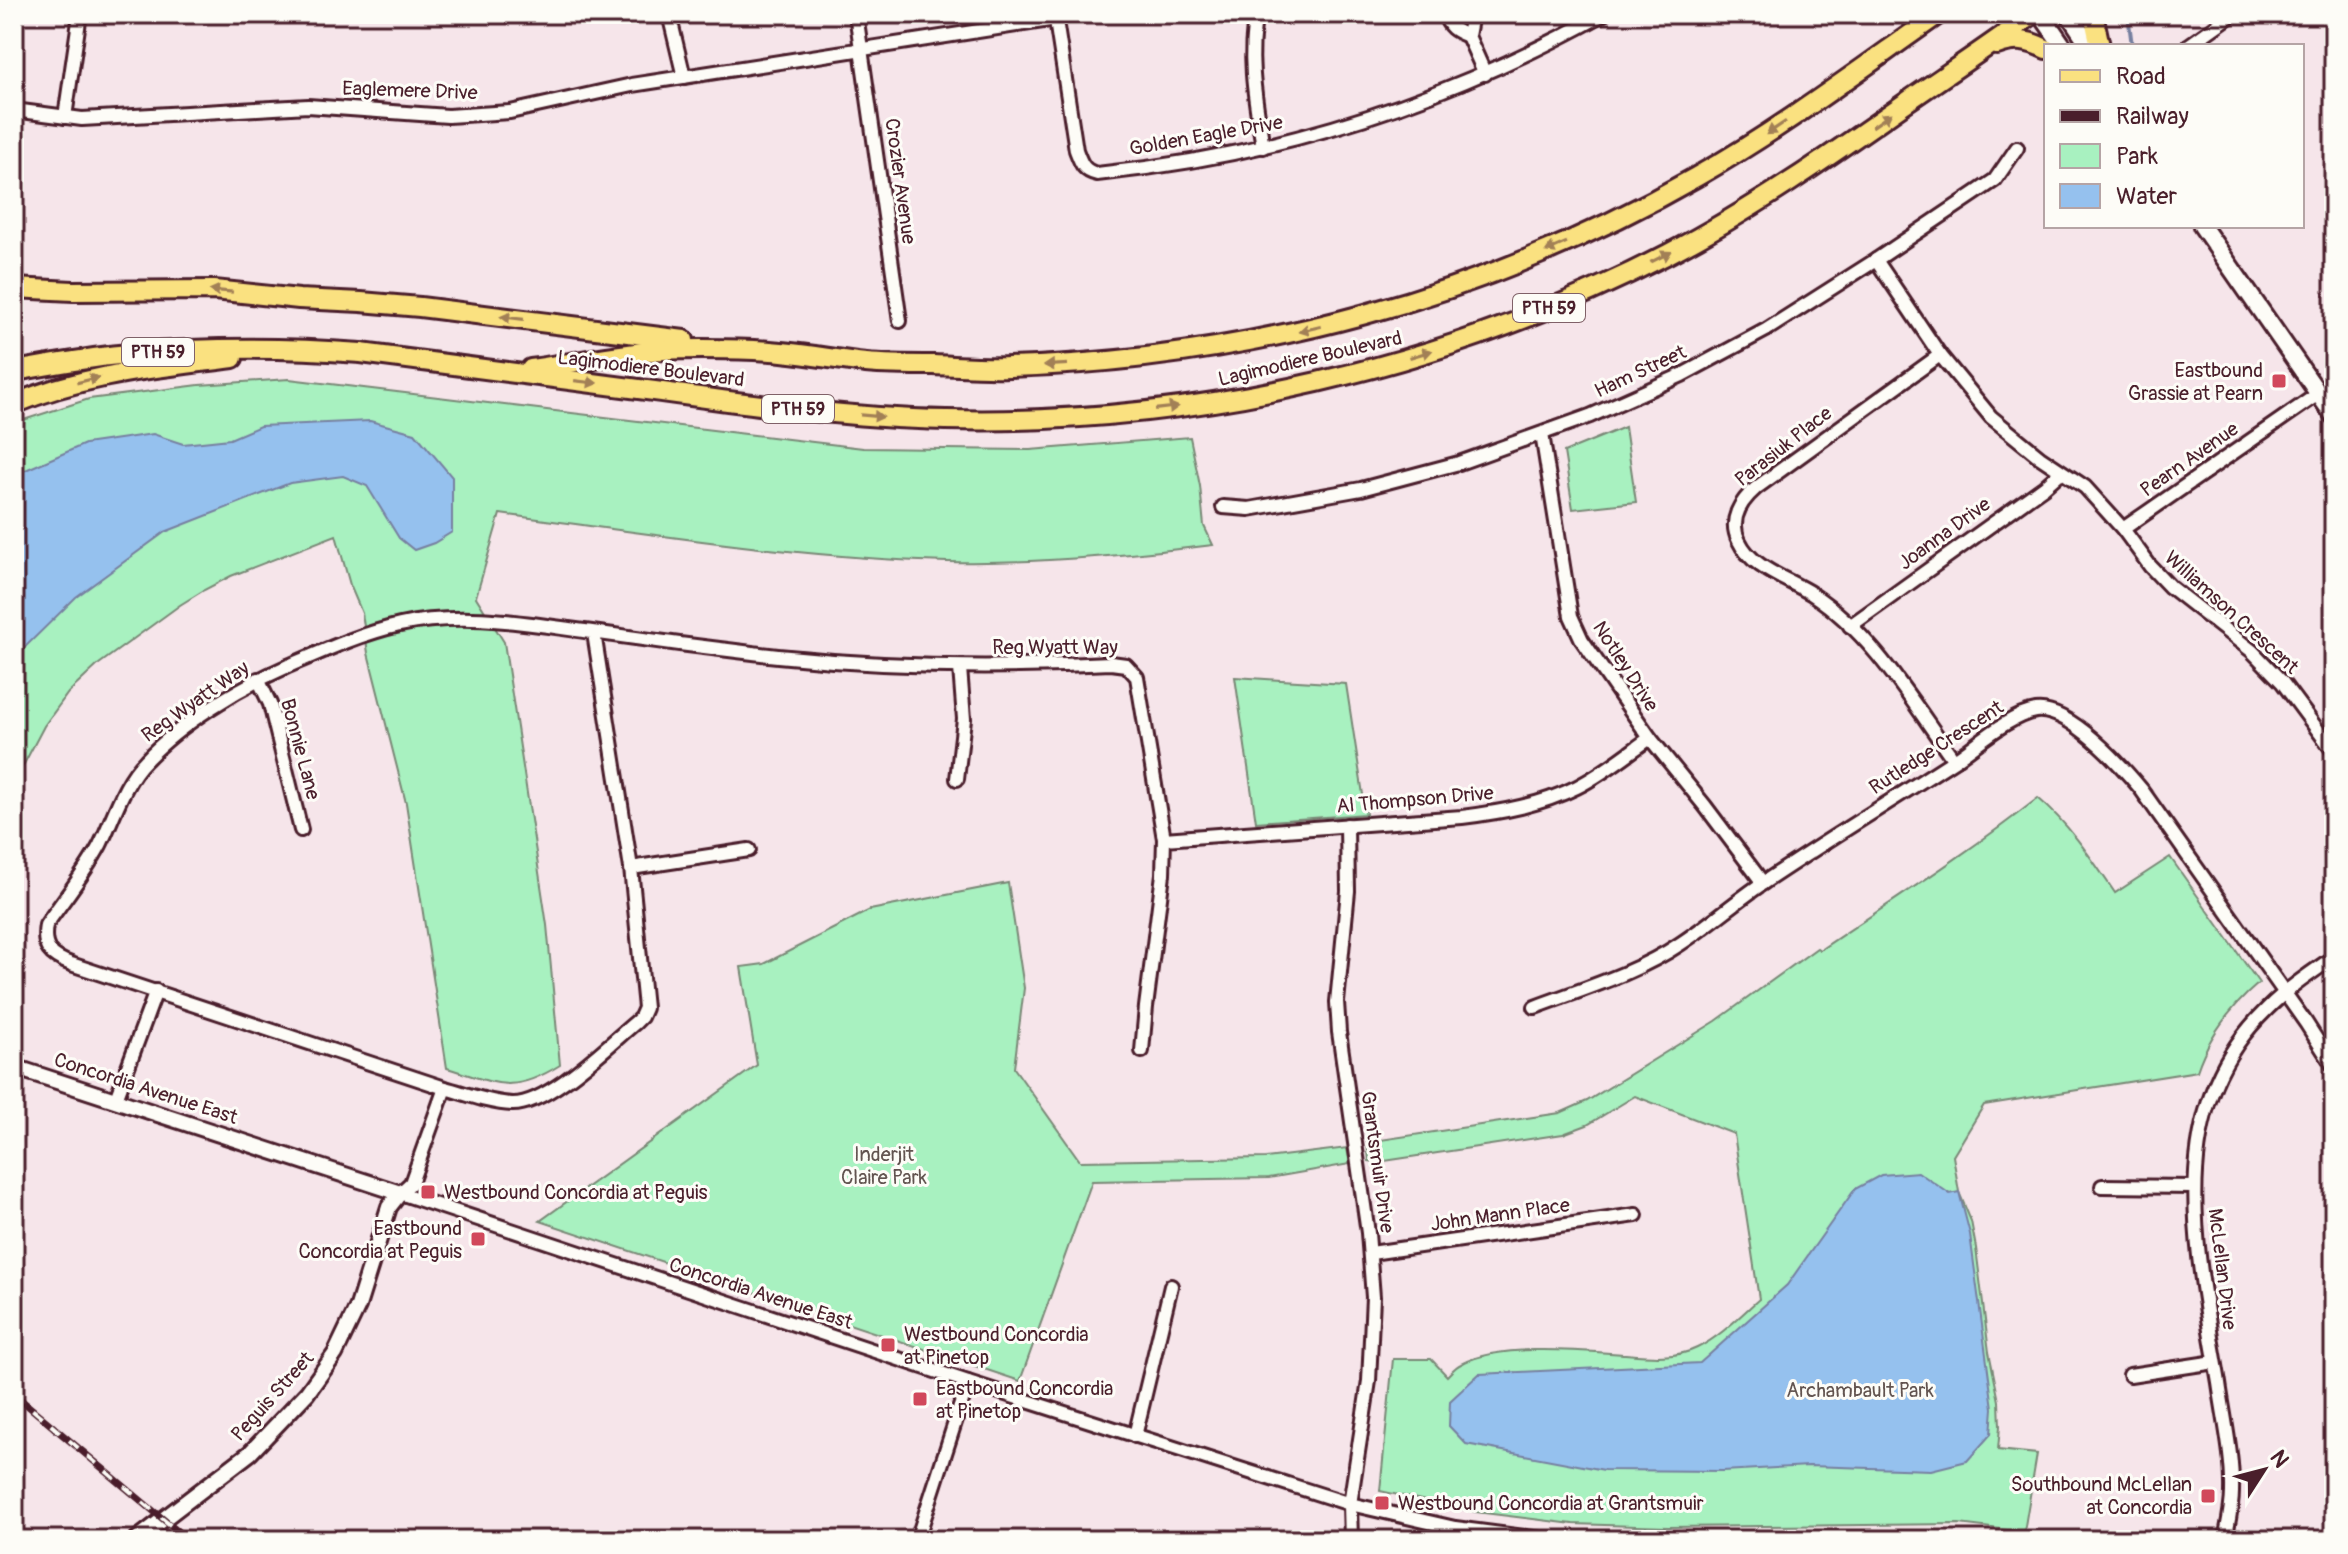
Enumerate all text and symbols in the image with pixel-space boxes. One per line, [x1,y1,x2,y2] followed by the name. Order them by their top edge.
[2044,44,2304,228] legend
[2116,62,2166,91] text: Road
[342,76,478,105] street label: Eaglemere Drive
[2116,102,2189,131] text: Railway
[1127,110,1285,161] street label: Golden Eagle Drive
[1871,112,1892,128] one-way arrow
[879,117,922,246] street label: Crozier Avenue
[1765,121,1786,136] one-way arrow
[2116,142,2158,171] text: Park
[2116,182,2177,211] text: Water
[1544,240,1568,254] one-way arrow
[1650,250,1673,263] one-way arrow
[208,284,233,297] one-way arrow
[1513,294,1585,322] road number: PTH 59
[499,312,524,325] one-way arrow
[1297,323,1322,336] one-way arrow
[1216,325,1405,392] street label: Lagimodiere Boulevard
[122,338,194,366] road number: PTH 59
[1590,339,1691,404] street label: Ham Street
[556,345,746,392] street label: Lagimodiere Boulevard
[1409,347,1433,360] one-way arrow
[1043,358,1068,371] one-way arrow
[2128,358,2263,406] place label: Eastbound Grassie at Pearn
[2270,372,2288,390] marker: Eastbound Grassie at Pearn
[75,373,100,385] one-way arrow
[574,376,599,389] one-way arrow
[762,395,834,423] road number: PTH 59
[1155,401,1180,414] one-way arrow
[1730,401,1837,492] street label: Parasiuk Place
[860,410,885,423] one-way arrow
[2135,416,2243,502] street label: Pearn Avenue
[1893,491,1995,575] street label: Joanna Drive
[2159,545,2305,680] street label: Williamson Crescent
[1587,616,1664,716] street label: Notley Drive
[992,635,1118,660] street label: Reg Wyatt Way
[137,655,254,748] street label: Reg Wyatt Way
[1865,694,2009,800] street label: Rutledge Crescent
[275,696,326,802] street label: Bonnie Lane
[1335,780,1495,819] street label: Al Thompson Drive
[51,1047,242,1130] street label: Concordia Avenue East
[1355,1090,1400,1235] street label: Grantsmuir Drive
[841,1142,928,1190] park label: Inderjit Claire Park
[444,1180,708,1205] place label: Westbound Concordia at Peguis
[419,1183,437,1201] marker: Westbound Concordia at Peguis
[1429,1192,1572,1237] street label: John Mann Place
[2203,1207,2242,1331] street label: McLellan Drive
[299,1216,462,1264] place label: Eastbound Concordia at Peguis
[469,1230,487,1248] marker: Eastbound Concordia at Peguis
[666,1252,857,1335] street label: Concordia Avenue East
[904,1322,1089,1370] place label: Westbound Concordia at Pinetop
[879,1336,897,1354] marker: Westbound Concordia at Pinetop
[226,1346,320,1446] street label: Peguis Street
[936,1376,1113,1424] place label: Eastbound Concordia at Pinetop
[1786,1378,1934,1403] park label: Archambault Park
[911,1390,929,1408] marker: Eastbound Concordia at Pinetop
[2224,1430,2304,1510] north arrow
[2264,1445,2295,1473] text: N
[2011,1472,2192,1520] place label: Southbound McLellan at Concordia
[2199,1487,2217,1505] marker: Southbound McLellan at Concordia
[1398,1491,1704,1516] place label: Westbound Concordia at Grantsmuir
[1373,1494,1391,1512] marker: Westbound Concordia at Grantsmuir

